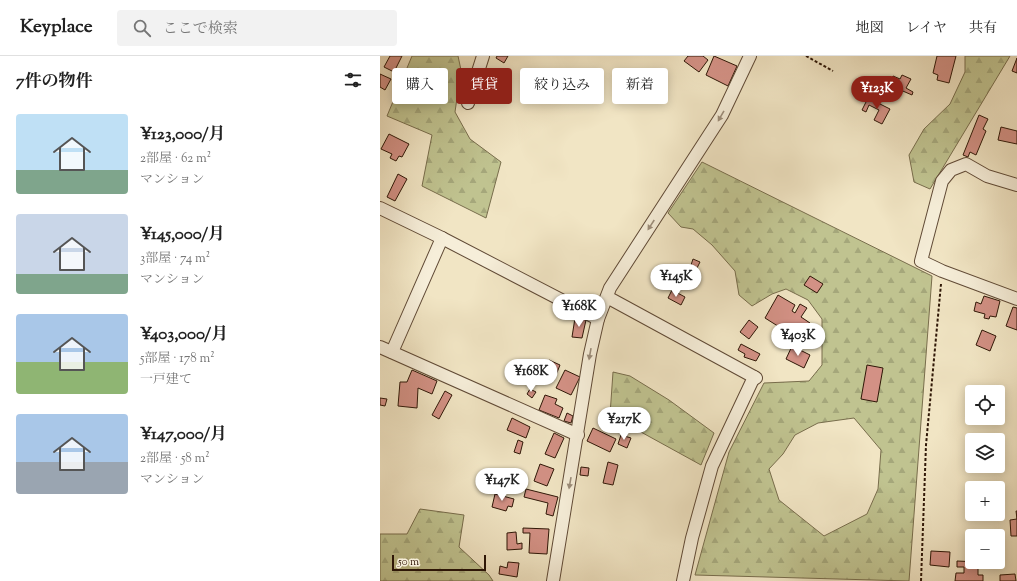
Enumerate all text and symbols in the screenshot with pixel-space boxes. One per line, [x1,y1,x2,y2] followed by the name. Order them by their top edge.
[117,10,397,46] search box
[20,14,93,41] text: Keyplace
[131,17,153,39] icon: search
[163,19,238,40] text: ここで検索
[856,19,884,39] text: 地図
[906,19,947,39] text: レイヤ
[969,19,997,39] text: 共有
[392,68,448,104] chip: 購入
[456,68,512,104] chip: 賃貸
[520,68,604,104] chip: 絞り込み
[612,68,668,104] chip: 新着
[342,69,364,91] icon: filters
[16,70,93,94] text: 7件の物件
[849,76,905,110] pin: ¥123K
[860,80,894,98] text: ¥123K
[718,110,725,122] one-way arrow
[140,123,226,147] text: ¥123,000/月
[48,130,96,178] icon: home
[140,150,211,168] text: 2部屋 · 62 m²
[140,171,204,189] text: マンション
[647,220,655,231] one-way arrow
[140,223,225,247] text: ¥145,000/月
[48,230,96,278] icon: home
[140,250,210,268] text: 3部屋 · 74 m²
[648,264,704,298] pin: ¥145K
[659,268,693,286] text: ¥145K
[140,271,204,289] text: マンション
[551,294,607,328] pin: ¥168K
[561,298,597,316] text: ¥168K
[140,323,228,347] text: ¥403,000/月
[770,323,826,357] pin: ¥403K
[780,327,816,345] text: ¥403K
[48,330,96,378] icon: home
[587,348,593,360] one-way arrow
[140,350,215,368] text: 5部屋 · 178 m²
[503,359,559,393] pin: ¥168K
[513,363,549,381] text: ¥168K
[140,371,192,389] text: 一戸建て
[965,385,1005,569] map controls
[965,385,1005,425] button: locate
[596,407,652,441] pin: ¥217K
[607,411,641,429] text: ¥217K
[140,423,227,447] text: ¥147,000/月
[48,430,96,478] icon: home
[965,433,1005,473] button: layers
[140,450,210,468] text: 2部屋 · 58 m²
[474,468,530,502] pin: ¥147K
[140,471,204,489] text: マンション
[484,472,520,490] text: ¥147K
[567,477,573,489] one-way arrow
[965,481,1005,521] button: +
[965,529,1005,569] button: −
[392,553,486,572] scale bar
[398,554,419,570] text: 50 m

